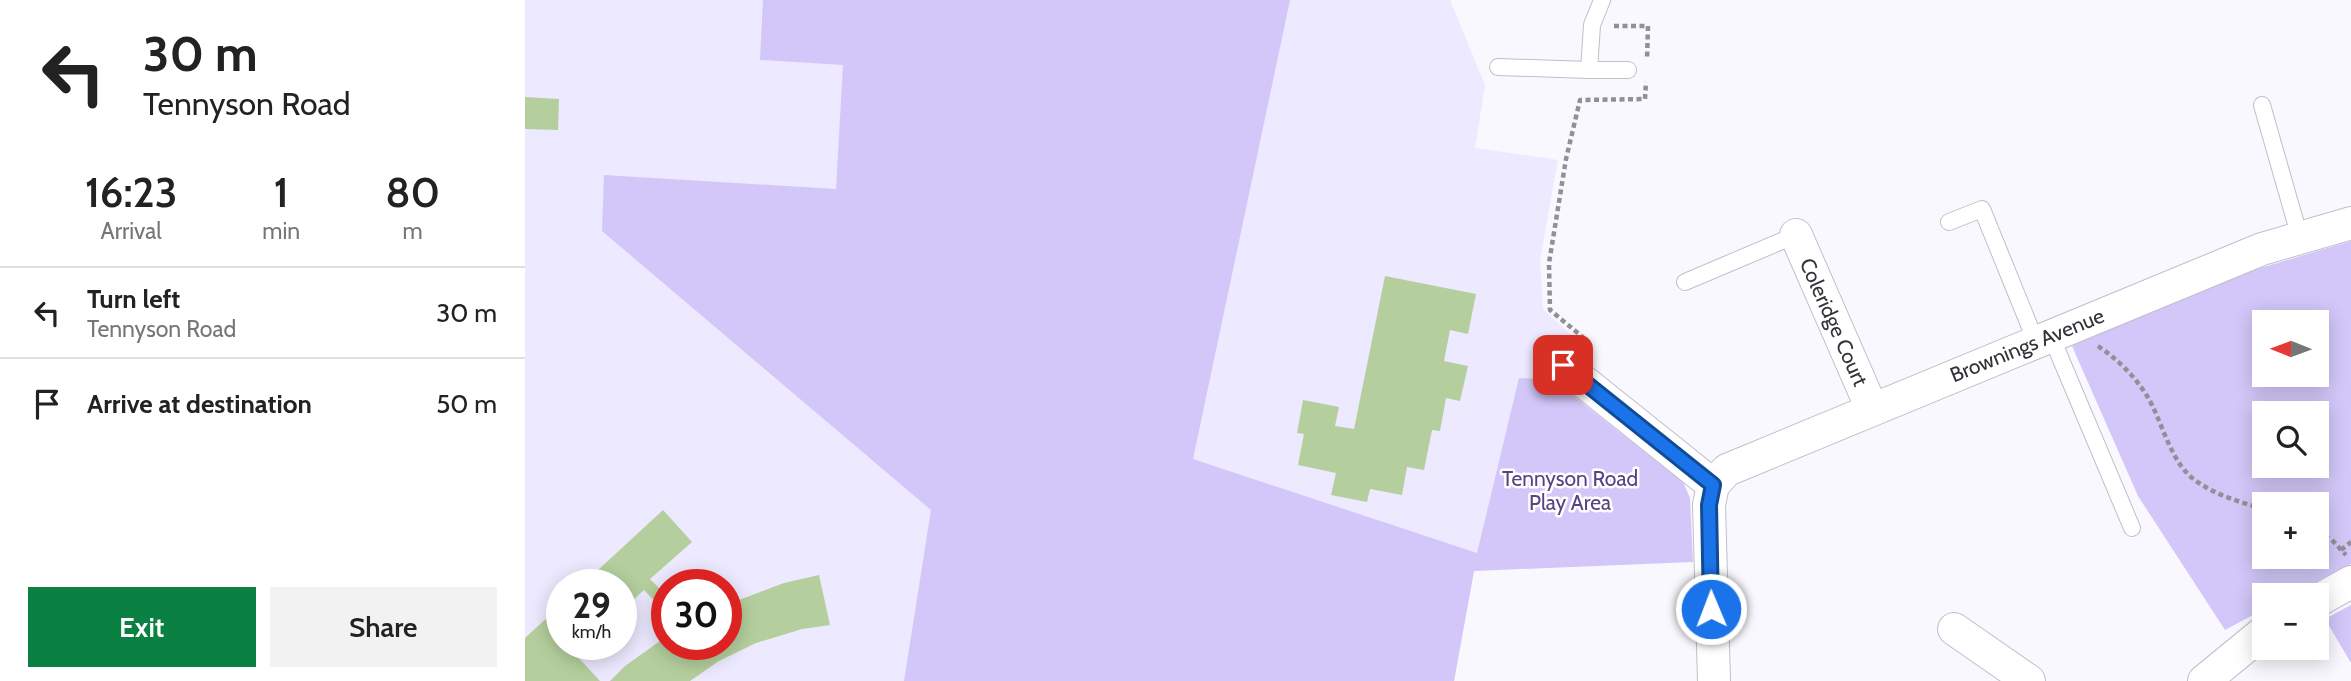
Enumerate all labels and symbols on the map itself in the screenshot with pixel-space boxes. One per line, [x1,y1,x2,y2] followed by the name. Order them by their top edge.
[1795,254,1873,390] street label: Coleridge Court
[1946,303,2108,387] street label: Brownings Avenue
[2252,310,2329,387] north arrow
[1533,335,1593,395] pin
[1502,466,1638,515] park label: Tennyson Road Play Area
[651,569,742,660] speed limit sign: 30
[1674,572,1748,646] position arrow

